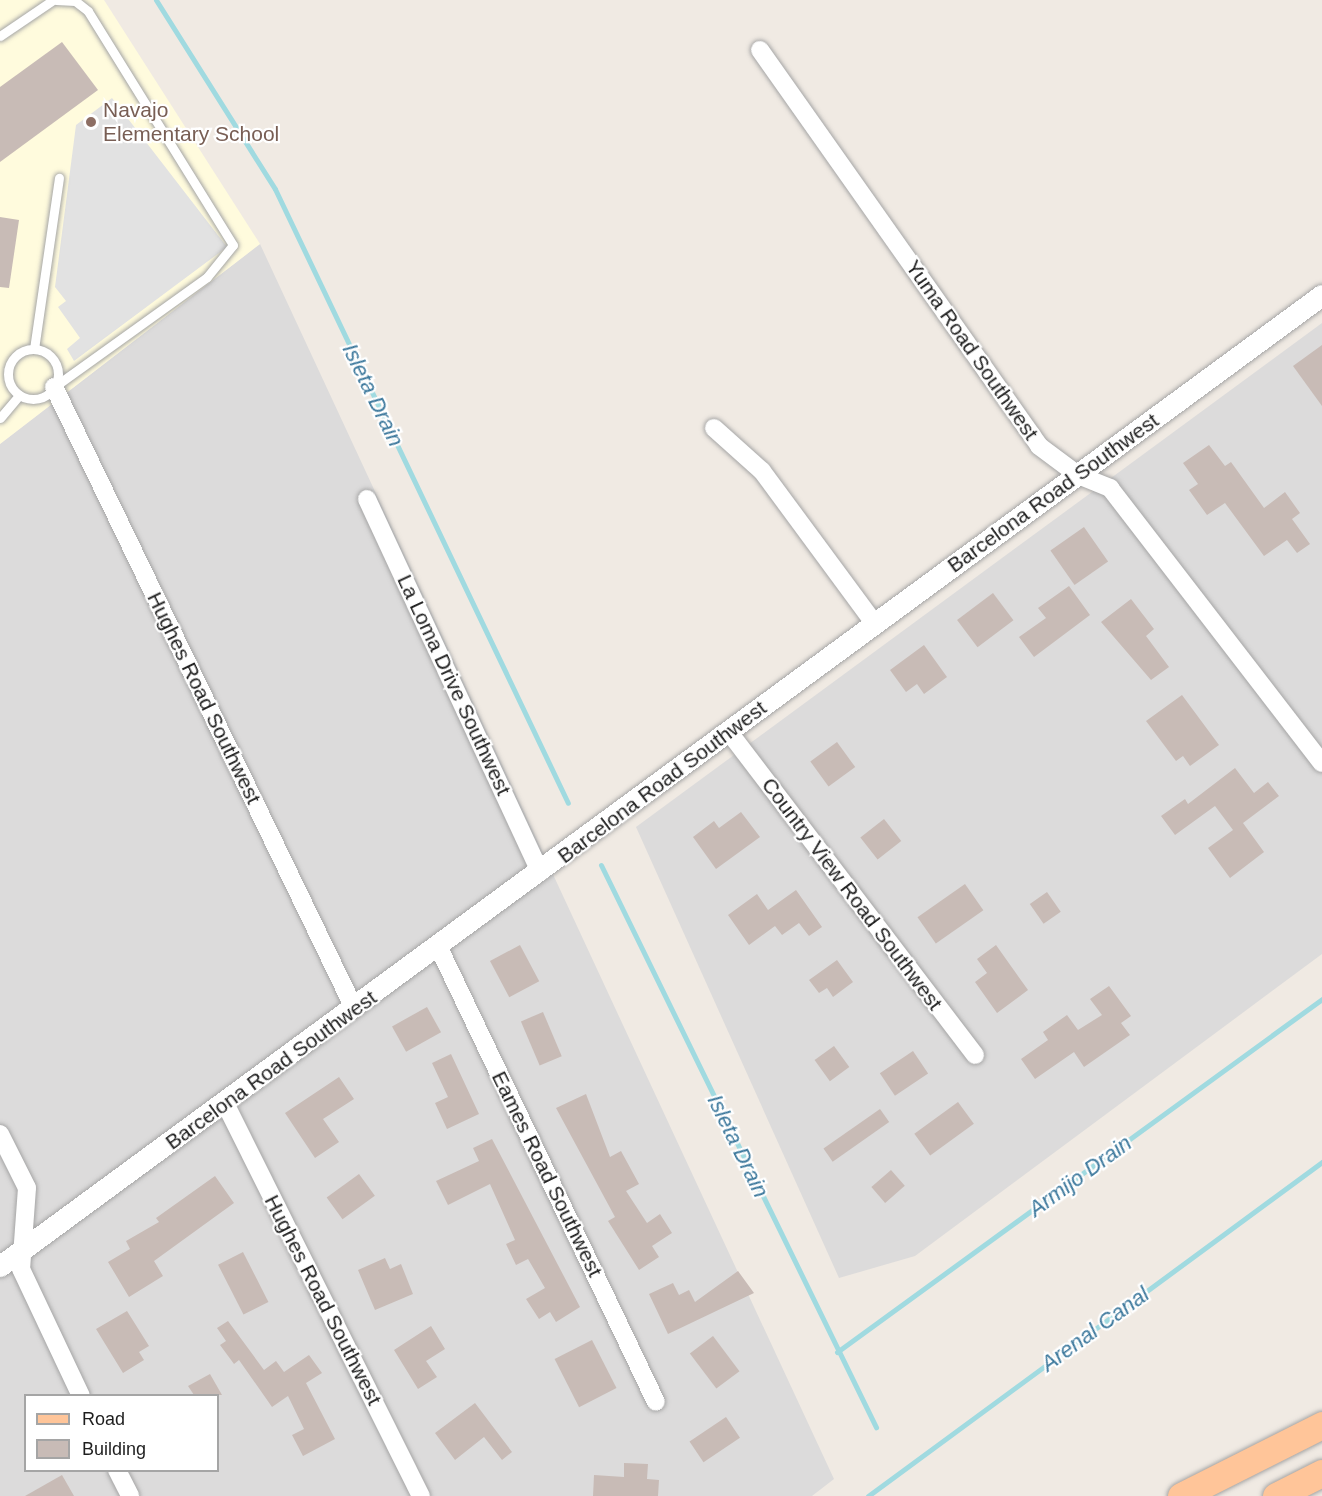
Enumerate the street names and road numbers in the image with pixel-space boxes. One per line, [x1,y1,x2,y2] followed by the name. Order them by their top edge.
[900,255,1044,445] street label: Yuma Road Southwest
[943,408,1163,578] street label: Barcelona Road Southwest
[392,571,516,799] street label: La Loma Drive Southwest
[142,588,266,808] street label: Hughes Road Southwest
[553,695,771,869] street label: Barcelona Road Southwest
[756,773,948,1015] street label: Country View Road Southwest
[161,985,381,1155] street label: Barcelona Road Southwest
[486,1067,608,1281] street label: Eames Road Southwest
[259,1191,387,1409] street label: Hughes Road Southwest

